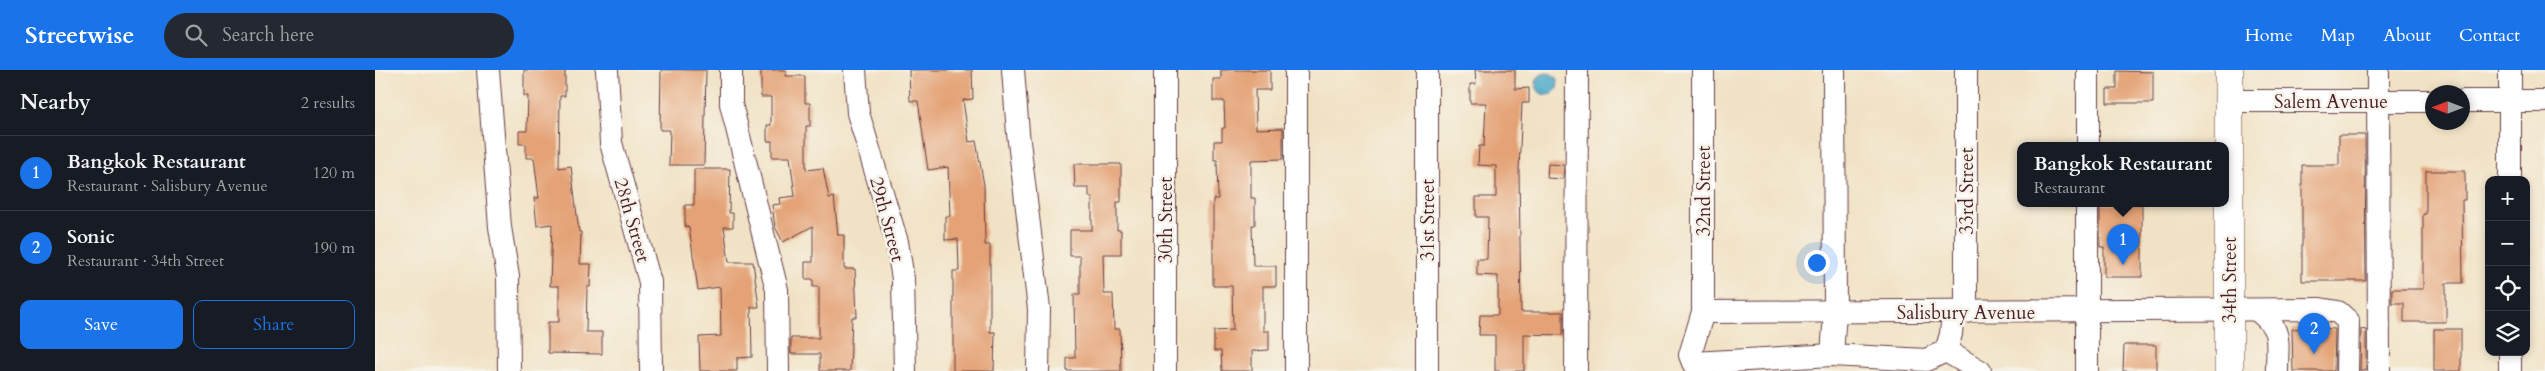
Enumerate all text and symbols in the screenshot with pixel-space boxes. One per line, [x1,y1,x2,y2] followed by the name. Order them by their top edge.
[164,13,514,58] search box
[25,19,134,52] text: Streetwise
[182,21,210,49] icon: search
[222,22,314,48] text: Search here
[2245,23,2293,48] text: Home
[2321,23,2355,48] text: Map
[2383,23,2431,48] text: About
[2459,23,2520,48] text: Contact
[2425,85,2470,130] north arrow
[20,88,91,117] text: Nearby
[2274,89,2388,115] street label: Salem Avenue
[301,92,355,114] text: 2 results
[2017,142,2229,207] popup
[1691,145,1717,237] street label: 32nd Street
[1954,147,1980,235] street label: 33rd Street
[67,149,246,175] text: Bangkok Restaurant
[2034,151,2212,177] text: Bangkok Restaurant
[32,162,40,184] text: 1
[313,162,355,184] text: 120 m
[863,174,911,265] street label: 29th Street
[67,175,268,197] text: Restaurant · Salisbury Avenue
[608,175,656,266] street label: 28th Street
[2485,176,2530,356] map controls
[2485,176,2530,221] button: +
[1153,177,1179,263] street label: 30th Street
[2034,177,2105,199] text: Restaurant
[1415,179,1441,261] street label: 31st Street
[2485,221,2530,266] button: −
[67,224,115,250] text: Sonic
[2107,224,2139,265] pin: 1
[32,237,40,259] text: 2
[313,237,355,259] text: 190 m
[2217,237,2243,323] street label: 34th Street
[67,250,224,272] text: Restaurant · 34th Street
[1804,250,1830,276] your location
[2485,266,2530,311] button: locate
[20,300,183,349] button: Save
[193,300,355,349] button: Share
[1897,300,2035,326] street label: Salisbury Avenue
[2485,311,2530,356] button: layers
[2298,313,2330,354] pin: 2

